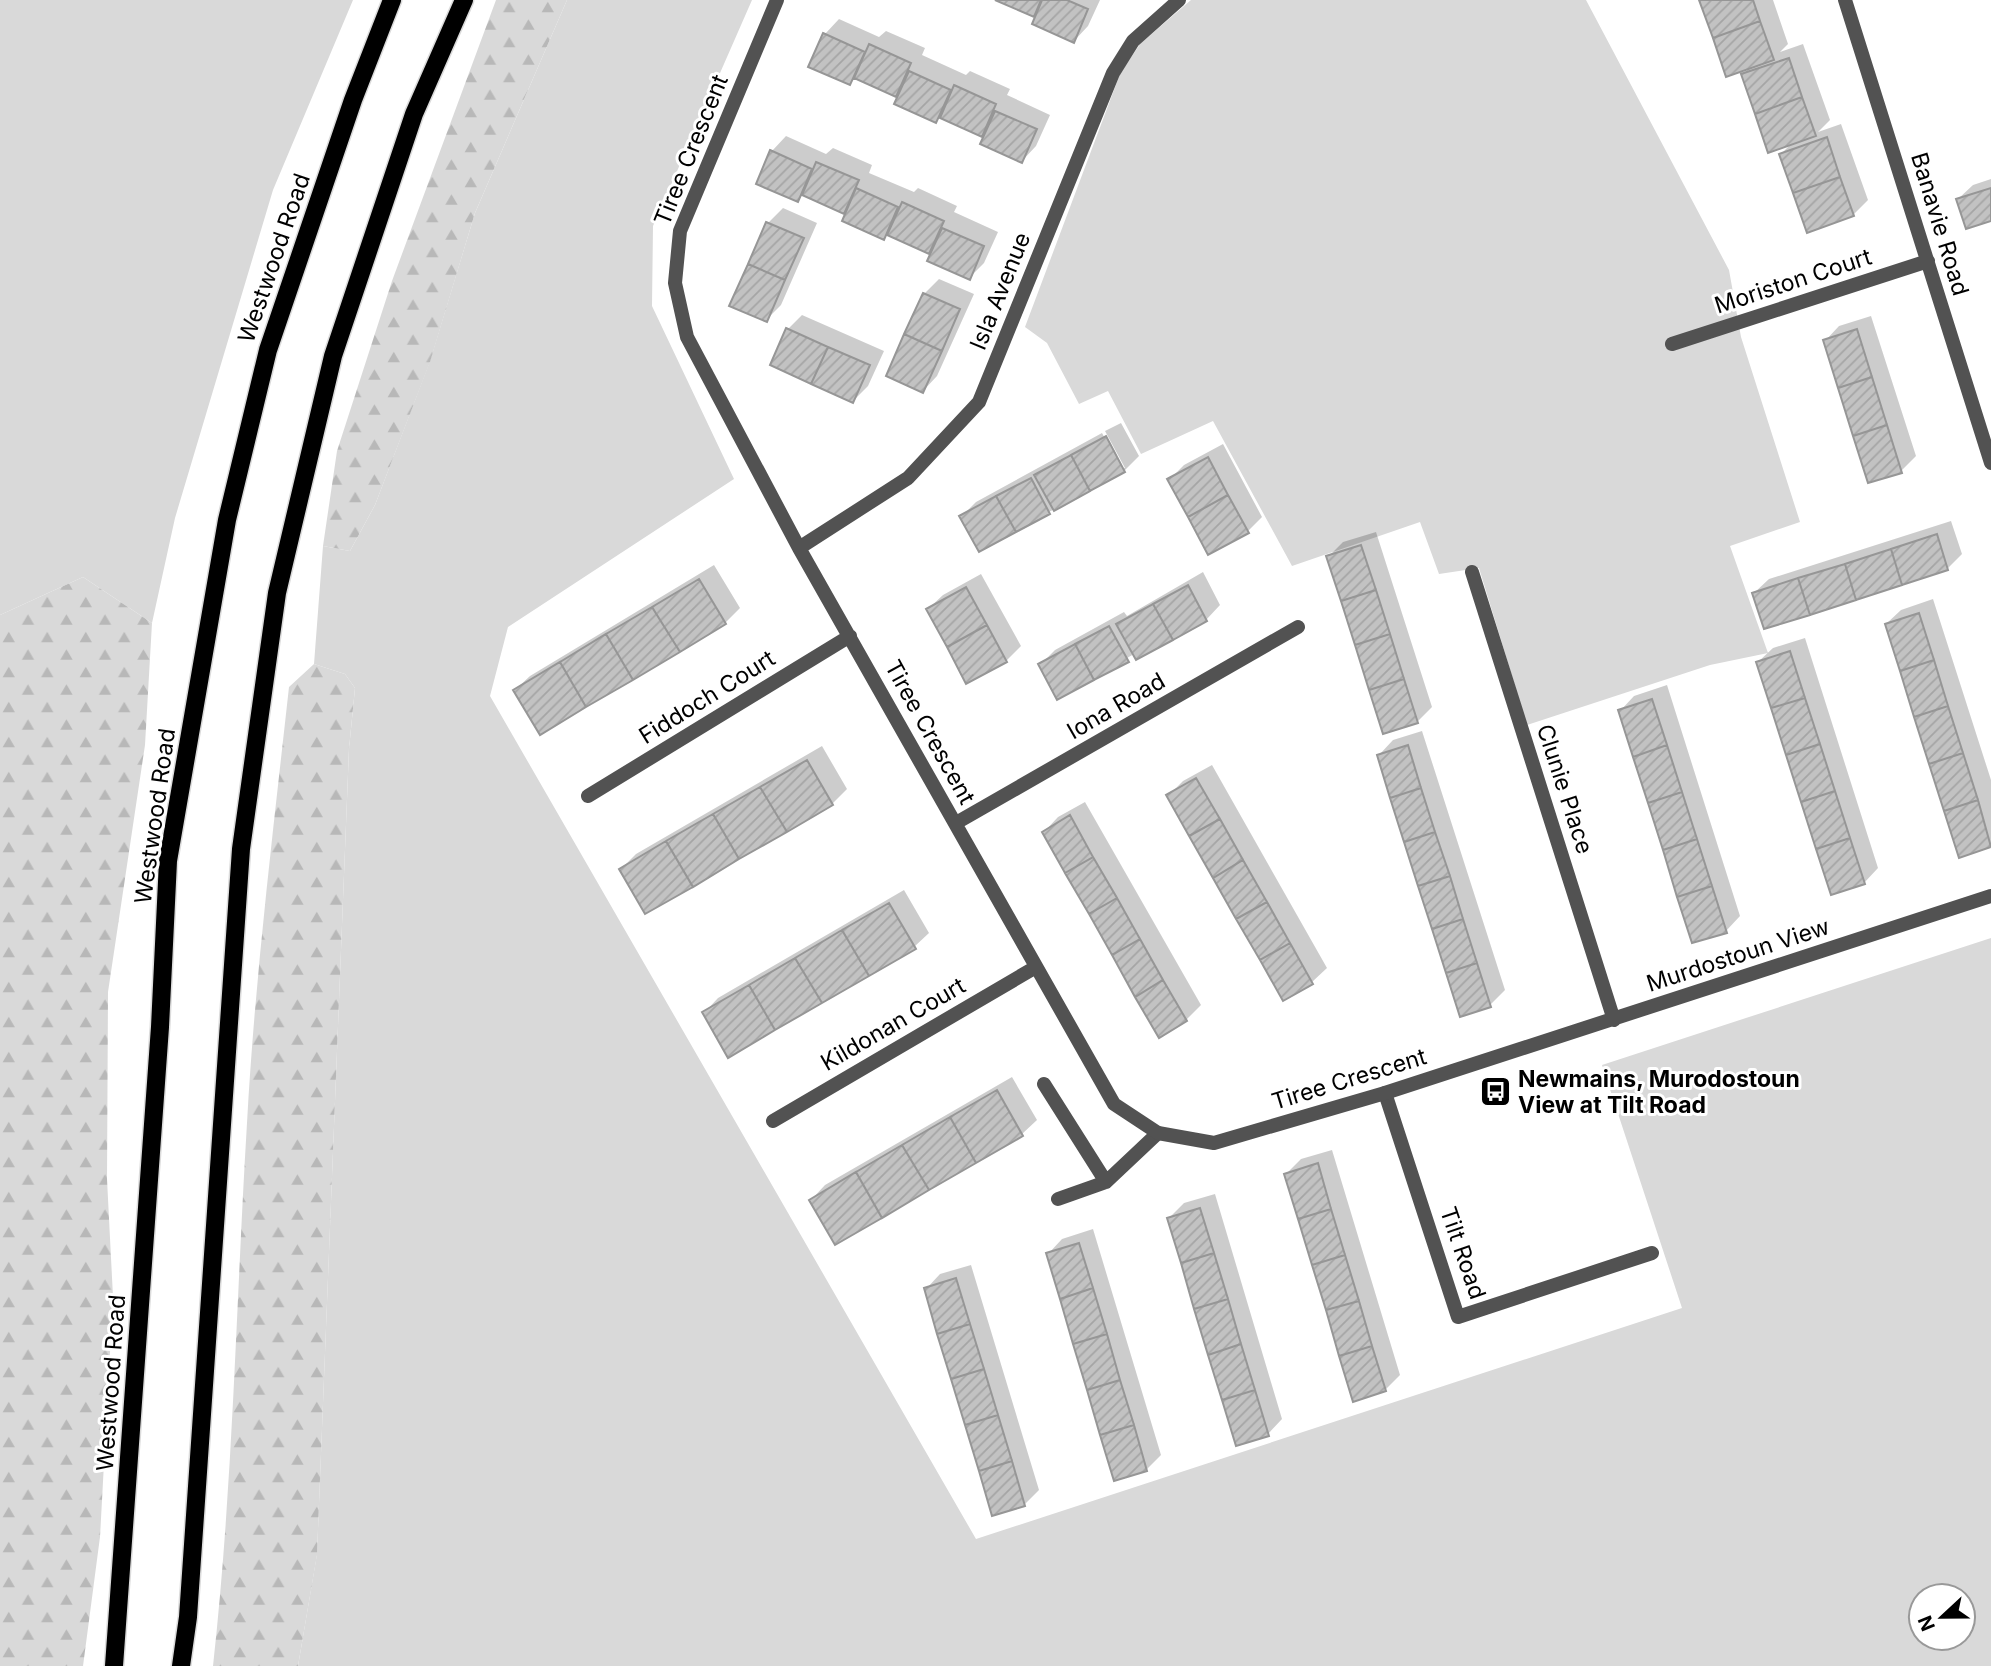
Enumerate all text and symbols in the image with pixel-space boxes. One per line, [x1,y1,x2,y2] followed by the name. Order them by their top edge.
[648,70,734,230] street label: Tiree Crescent
[1905,149,1975,299] street label: Banavie Road
[232,170,316,346] street label: Westwood Road
[964,228,1036,354] street label: Isla Avenue
[1711,242,1875,320] street label: Moriston Court
[634,644,781,750] street label: Fiddoch Court
[879,655,981,809] street label: Tiree Crescent
[1062,667,1170,745] street label: Iona Road
[1531,721,1599,857] street label: Clunie Place
[129,726,181,906] street label: Westwood Road
[1643,912,1833,998] street label: Murdostoun View
[816,971,971,1077] street label: Kildonan Court
[1268,1042,1430,1116] street label: Tiree Crescent
[1518,1065,1800,1119] place label: Newmains, Murodostoun View at Tilt Road
[1478,1075,1512,1109] bus stop icon: Newmains, Murodostoun View at Tilt Road
[1434,1203,1492,1303] street label: Tilt Road
[91,1294,131,1472] street label: Westwood Road
[1907,1582,1977,1652] north arrow
[1913,1612,1940,1634] text: N

